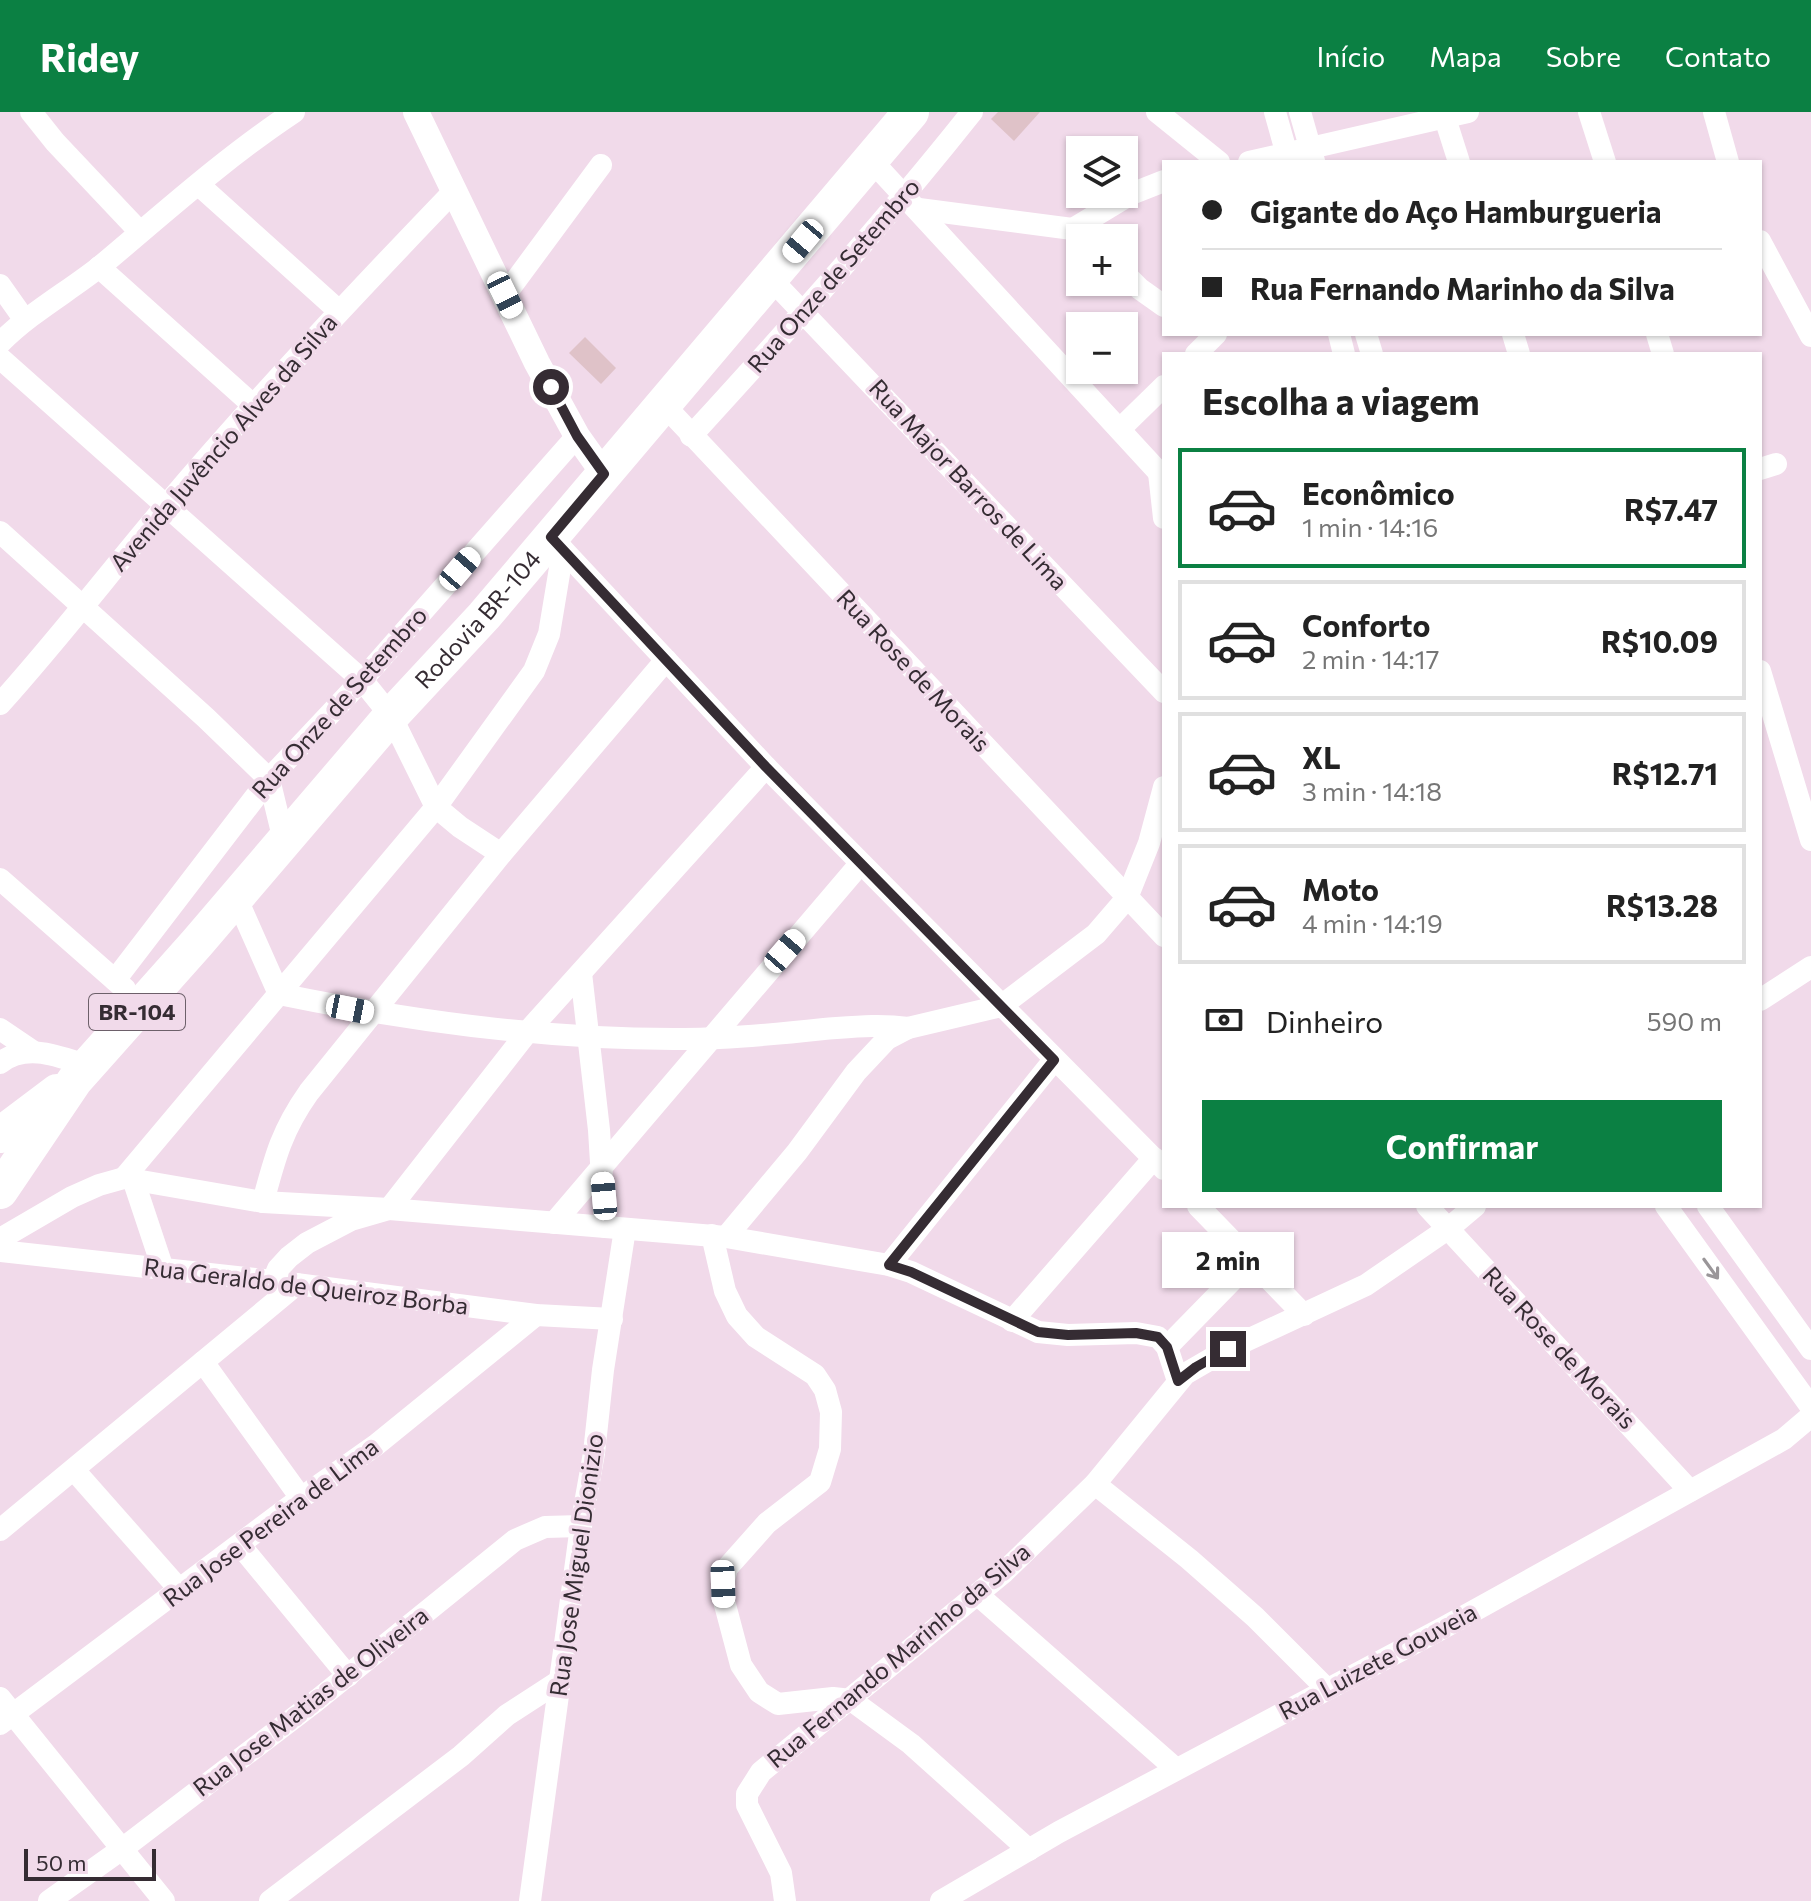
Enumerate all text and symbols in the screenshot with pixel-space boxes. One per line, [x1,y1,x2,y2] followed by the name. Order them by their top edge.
[40,33,139,80] text: Ridey
[1316,39,1385,73] text: Início
[1429,39,1502,73] text: Mapa
[1546,39,1621,73] text: Sobre
[1665,39,1771,73] text: Contato
[1066,136,1138,384] map controls
[1066,136,1138,208] button: layers
[741,172,925,378] street label: Rua Onze de Setembro
[1250,192,1662,229] text: Gigante do Aço Hamburgueria
[778,215,828,267] car
[1066,224,1138,296] button: +
[484,268,526,322] car
[1250,269,1675,306] text: Rua Fernando Marinho da Silva
[103,307,343,577] street label: Avenida Juvêncio Alves da Silva
[1066,312,1138,384] button: −
[533,369,569,405] route start
[864,373,1074,595] street label: Rua Major Barros de Lima
[1202,378,1480,422] text: Escolha a viagem
[1206,472,1278,544] icon: car
[1302,474,1455,511] text: Econômico
[1624,490,1718,527] text: R$7.47
[1302,511,1438,542] text: 1 min · 14:16
[435,543,485,595] car
[408,544,546,694] street label: Rodovia BR-104
[831,583,997,757] street label: Rua Rose de Morais
[245,600,433,804] street label: Rua Onze de Setembro
[1206,604,1278,676] icon: car
[1302,606,1430,643] text: Conforto
[1601,622,1718,659] text: R$10.09
[1302,643,1439,674] text: 2 min · 14:17
[1206,736,1278,808] icon: car
[1302,738,1341,775] text: XL
[1612,754,1718,791] text: R$12.71
[1302,775,1442,806] text: 3 min · 14:18
[1206,868,1278,940] icon: car
[1302,870,1379,907] text: Moto
[1606,886,1718,923] text: R$13.28
[1302,907,1443,938] text: 4 min · 14:19
[760,925,810,977] car
[324,993,376,1025] car
[89,994,185,1030] road number: BR-104
[1202,998,1246,1042] icon: cash
[1266,1002,1383,1039] text: Dinheiro
[1647,1005,1722,1036] text: 590 m
[1202,1100,1722,1192] button: Confirmar
[590,1171,618,1221] car
[1162,1233,1294,1289] callout: 2 min
[1196,1244,1260,1275] text: 2 min
[142,1251,470,1320] street label: Rua Geraldo de Queiroz Borba
[1703,1258,1719,1280] one-way arrow
[1477,1260,1643,1434] street label: Rua Rose de Morais
[1210,1331,1246,1367] route end
[157,1431,383,1612] street label: Rua Jose Pereira de Lima
[543,1431,608,1698] street label: Rua Jose Miguel Dionizio
[761,1536,1035,1773] street label: Rua Fernando Marinho da Silva
[710,1560,736,1608] car
[1273,1596,1481,1725] street label: Rua Luizete Gouveia
[187,1600,434,1802] street label: Rua Jose Matias de Oliveira
[24,1845,156,1881] scale bar
[36,1849,86,1876] text: 50 m

